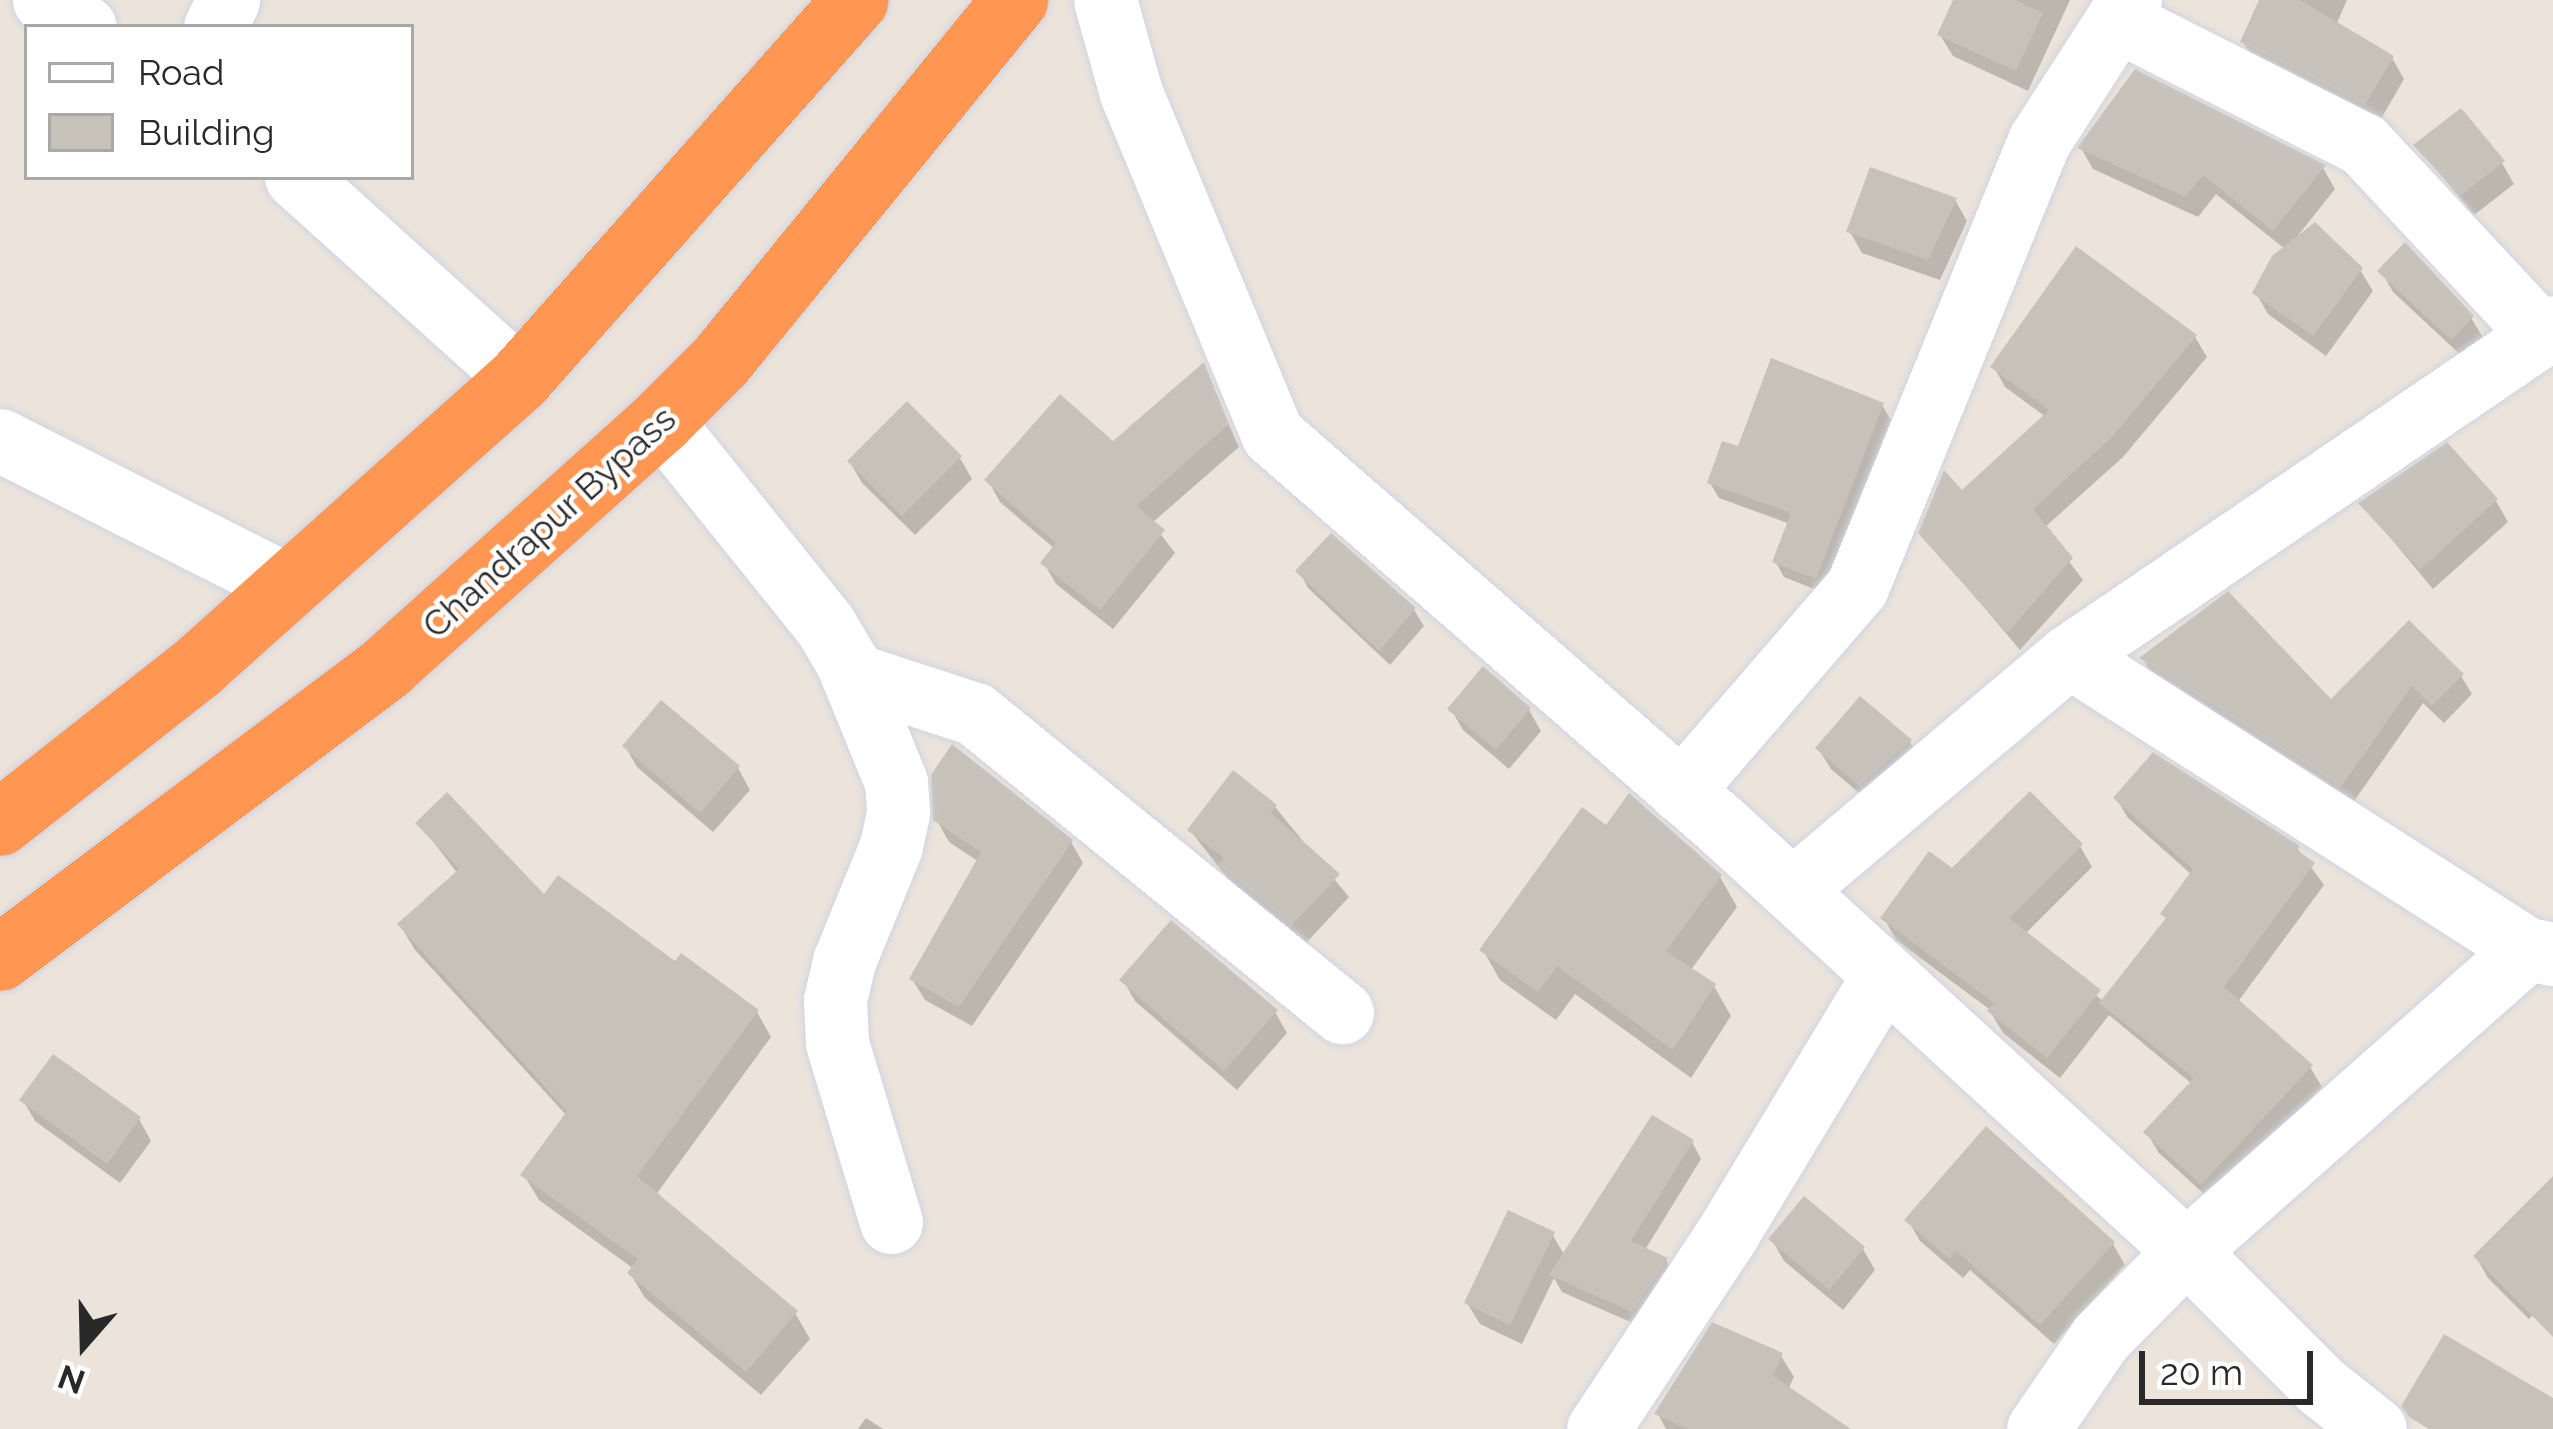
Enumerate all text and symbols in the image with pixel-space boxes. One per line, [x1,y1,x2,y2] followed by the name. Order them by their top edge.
[24,24,414,180] legend
[138,51,224,93] text: Road
[138,111,274,153] text: Building
[413,397,685,647] street label: Chandrapur Bypass
[24,1285,144,1405] north arrow
[2145,1327,2319,1401] scale bar
[2160,1351,2243,1393] text: 20 m
[53,1357,90,1402] text: N

